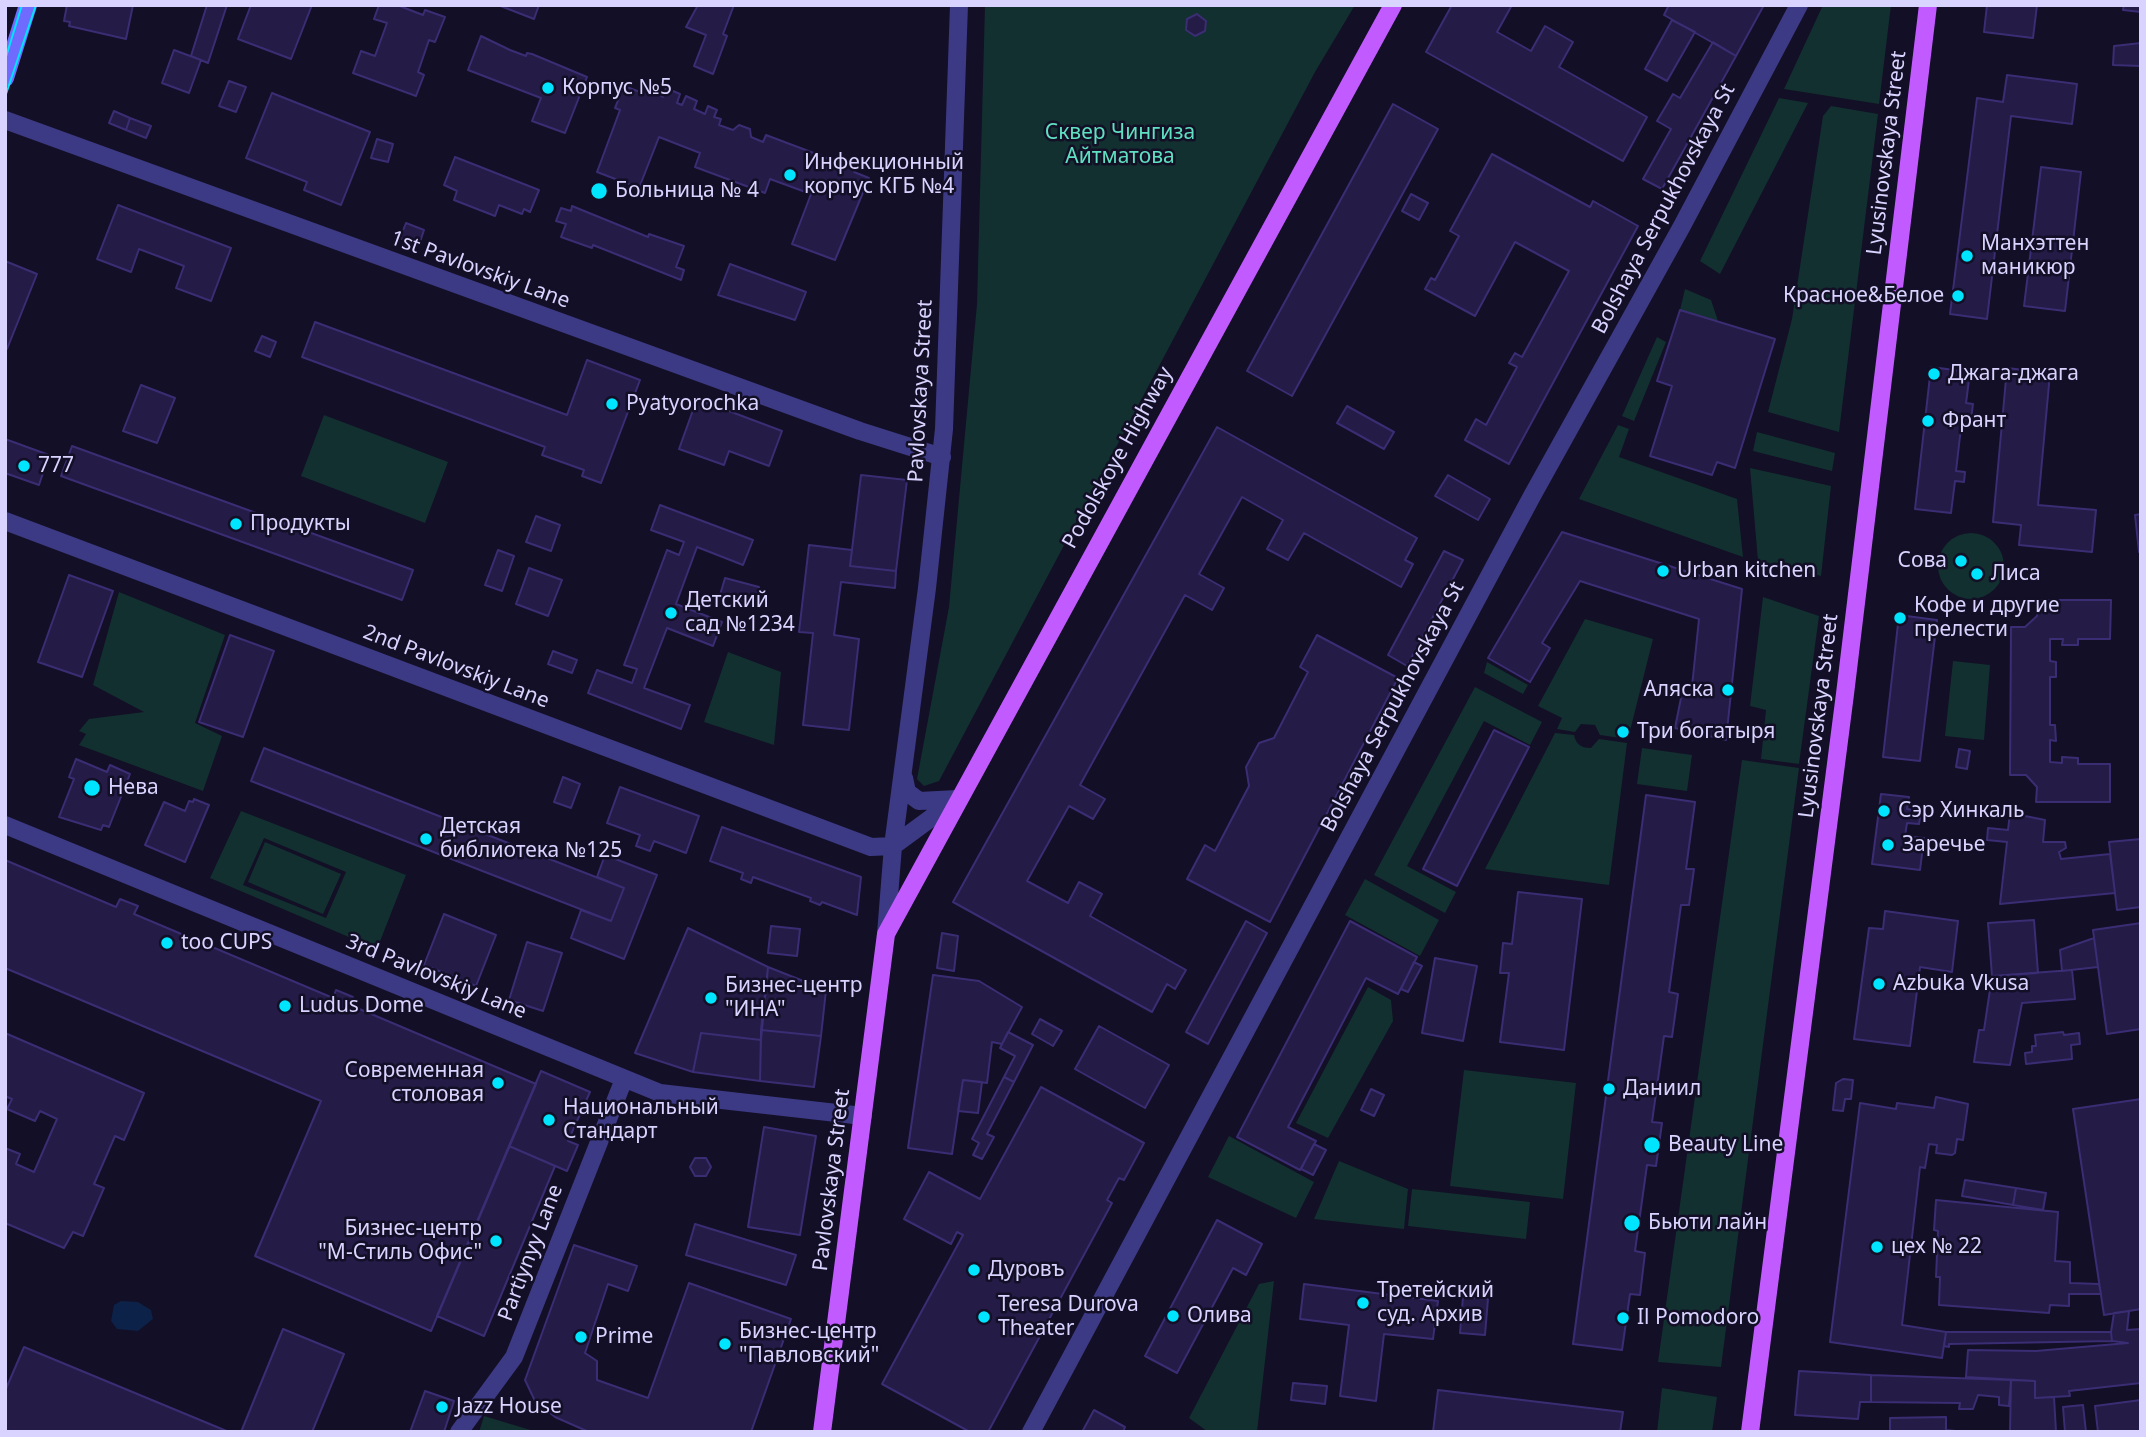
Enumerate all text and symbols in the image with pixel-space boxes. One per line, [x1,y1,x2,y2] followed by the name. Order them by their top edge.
[1862,49,1912,257] street label: Lyusinovskaya Street
[562,75,672,101] place label: Корпус №5
[540,80,556,96] marker: Корпус №5
[1587,80,1741,338] street label: Bolshaya Serpukhovskaya St
[1045,120,1195,170] park label: Сквер Чингиза Айтматова
[804,150,964,200] place label: Инфекционный корпус КГБ №4
[782,167,798,183] marker: Инфекционный корпус КГБ №4
[615,178,759,204] place label: Больница № 4
[589,181,609,201] marker: Больница № 4
[387,226,573,314] street label: 1st Pavlovskiy Lane
[1981,231,2089,281] place label: Манхэттен маникюр
[1959,248,1975,264] marker: Манхэттен маникюр
[1783,283,1944,309] place label: Красное&Белое
[1950,288,1966,304] marker: Красное&Белое
[904,299,938,483] street label: Pavlovskaya Street
[1948,361,2079,387] place label: Джага-джага
[1058,363,1178,553] street label: Podolskoye Highway
[1926,366,1942,382] marker: Джага-джага
[626,391,759,417] place label: Pyatyorochka
[604,396,620,412] marker: Pyatyorochka
[1942,408,2006,434] place label: Франт
[1920,413,1936,429] marker: Франт
[38,453,74,479] place label: 777
[16,458,32,474] marker: 777
[250,511,351,537] place label: Продукты
[228,516,244,532] marker: Продукты
[1898,548,1947,574] place label: Сова
[1953,553,1969,569] marker: Сова
[1677,558,1816,584] place label: Urban kitchen
[1991,561,2041,587] place label: Лиса
[1655,563,1671,579] marker: Urban kitchen
[1969,566,1985,582] marker: Лиса
[1316,578,1470,836] street label: Bolshaya Serpukhovskaya St
[685,588,795,638] place label: Детский сад №1234
[1914,593,2060,643] place label: Кофе и другие прелести
[663,605,679,621] marker: Детский сад №1234
[1892,610,1908,626] marker: Кофе и другие прелести
[1794,612,1844,820] street label: Lyusinovskaya Street
[359,620,553,714] street label: 2nd Pavlovskiy Lane
[1643,677,1714,703] place label: Аляска
[1720,682,1736,698] marker: Аляска
[1637,719,1775,745] place label: Три богатыря
[1615,724,1631,740] marker: Три богатыря
[108,775,159,801] place label: Нева
[82,778,102,798] marker: Нева
[1898,798,2025,824] place label: Сэр Хинкаль
[1876,803,1892,819] marker: Сэр Хинкаль
[440,814,622,864] place label: Детская библиотека №125
[418,831,434,847] marker: Детская библиотека №125
[1902,832,1985,858] place label: Заречье
[1880,837,1896,853] marker: Заречье
[342,929,530,1025] street label: 3rd Pavlovskiy Lane
[181,930,272,956] place label: too CUPS
[159,935,175,951] marker: too CUPS
[1893,971,2029,997] place label: Azbuka Vkusa
[725,973,863,1023] place label: Бизнес-центр "ИНА"
[1871,976,1887,992] marker: Azbuka Vkusa
[703,990,719,1006] marker: Бизнес-центр "ИНА"
[299,993,424,1019] place label: Ludus Dome
[277,998,293,1014] marker: Ludus Dome
[345,1058,484,1108] place label: Современная столовая
[490,1075,506,1091] marker: Современная столовая
[1623,1076,1701,1102] place label: Даниил
[1601,1081,1617,1097] marker: Даниил
[808,1088,856,1272] street label: Pavlovskaya Street
[563,1095,719,1145] place label: Национальный Стандарт
[541,1112,557,1128] marker: Национальный Стандарт
[1668,1132,1783,1158] place label: Beauty Line
[1642,1135,1662,1155] marker: Beauty Line
[493,1181,569,1325] street label: Partiynyy Lane
[1648,1210,1767,1236] place label: Бьюти лайн
[1622,1213,1642,1233] marker: Бьюти лайн
[318,1216,482,1266] place label: Бизнес-центр "М-Стиль Офис"
[488,1233,504,1249] marker: Бизнес-центр "М-Стиль Офис"
[1891,1234,1982,1260] place label: цех № 22
[1869,1239,1885,1255] marker: цех № 22
[988,1257,1065,1283] place label: Дуровъ
[966,1262,982,1278] marker: Дуровъ
[1377,1278,1494,1328] place label: Третейский суд. Архив
[998,1292,1139,1342] place label: Teresa Durova Theater
[1355,1295,1371,1311] marker: Третейский суд. Архив
[1187,1303,1252,1329] place label: Олива
[1637,1305,1759,1331] place label: Il Pomodoro
[1165,1308,1181,1324] marker: Олива
[976,1309,992,1325] marker: Teresa Durova Theater
[1615,1310,1631,1326] marker: Il Pomodoro
[739,1319,879,1369] place label: Бизнес-центр "Павловский"
[595,1324,653,1350] place label: Prime
[573,1329,589,1345] marker: Prime
[717,1336,733,1352] marker: Бизнес-центр "Павловский"
[456,1394,562,1420] place label: Jazz House
[434,1399,450,1415] marker: Jazz House

